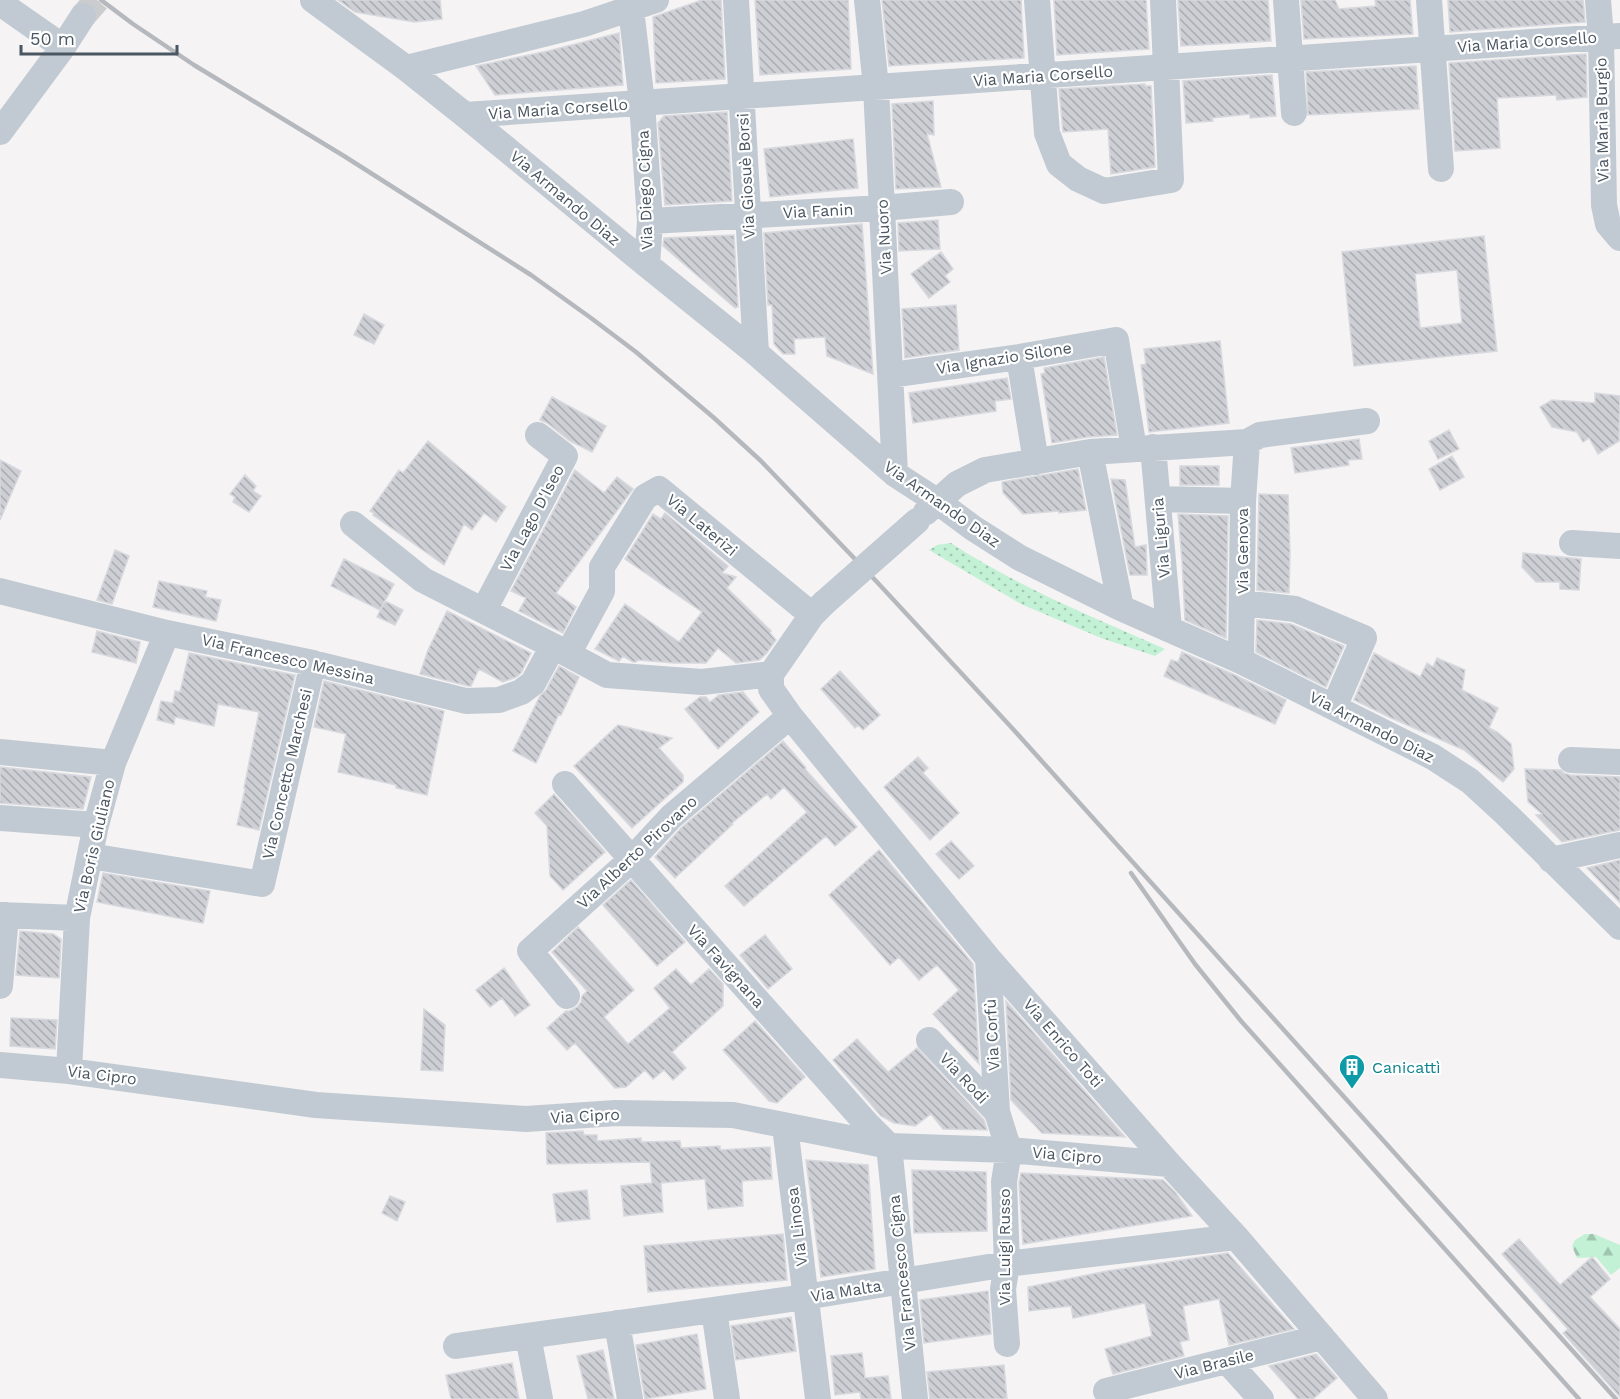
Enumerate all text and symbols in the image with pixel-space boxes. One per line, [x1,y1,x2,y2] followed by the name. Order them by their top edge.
[21,18,177,56] scale bar
[30,28,75,49] text: 50 m
[1456,28,1598,56] street label: Via Maria Corsello
[1591,57,1613,183] street label: Via Maria Burgio
[972,62,1114,90] street label: Via Maria Corsello
[487,95,629,123] street label: Via Maria Corsello
[733,113,759,239] street label: Via Giosuè Borsi
[633,130,657,250] street label: Via Diego Cigna
[506,146,624,250] street label: Via Armando Diaz
[873,199,895,275] street label: Via Nuoro
[782,200,854,222] street label: Via Fanin
[935,338,1073,378] street label: Via Ignazio Silone
[880,457,1004,551] street label: Via Armando Diaz
[496,461,568,575] street label: Via Lago D'Iseo
[663,490,741,560] street label: Via Laterizi
[1148,497,1174,579] street label: Via Liguria
[1233,508,1252,594] street label: Via Genova
[200,630,376,688] street label: Via Francesco Messina
[258,687,316,861] street label: Via Concetto Marchesi
[1306,687,1438,767] street label: Via Armando Diaz
[69,777,119,915] street label: Via Boris Giuliano
[573,791,701,913] street label: Via Alberto Pirovano
[684,920,768,1012] street label: Via Favignana
[1019,995,1107,1091] street label: Via Enrico Toti
[981,999,1003,1071] street label: Via Corfù
[936,1048,992,1108] street label: Via Rodi
[1337,1052,1367,1090] building icon: Canicattì
[1372,1058,1441,1077] place label: Canicattì
[66,1061,138,1089] street label: Via Cipro
[550,1105,620,1127] street label: Via Cipro
[1031,1142,1103,1168] street label: Via Cipro
[783,1186,811,1268] street label: Via Linosa
[995,1188,1014,1306] street label: Via Luigi Russo
[884,1194,920,1352] street label: Via Francesco Cigna
[809,1276,883,1306] street label: Via Malta
[1172,1345,1256,1383] street label: Via Brasile

